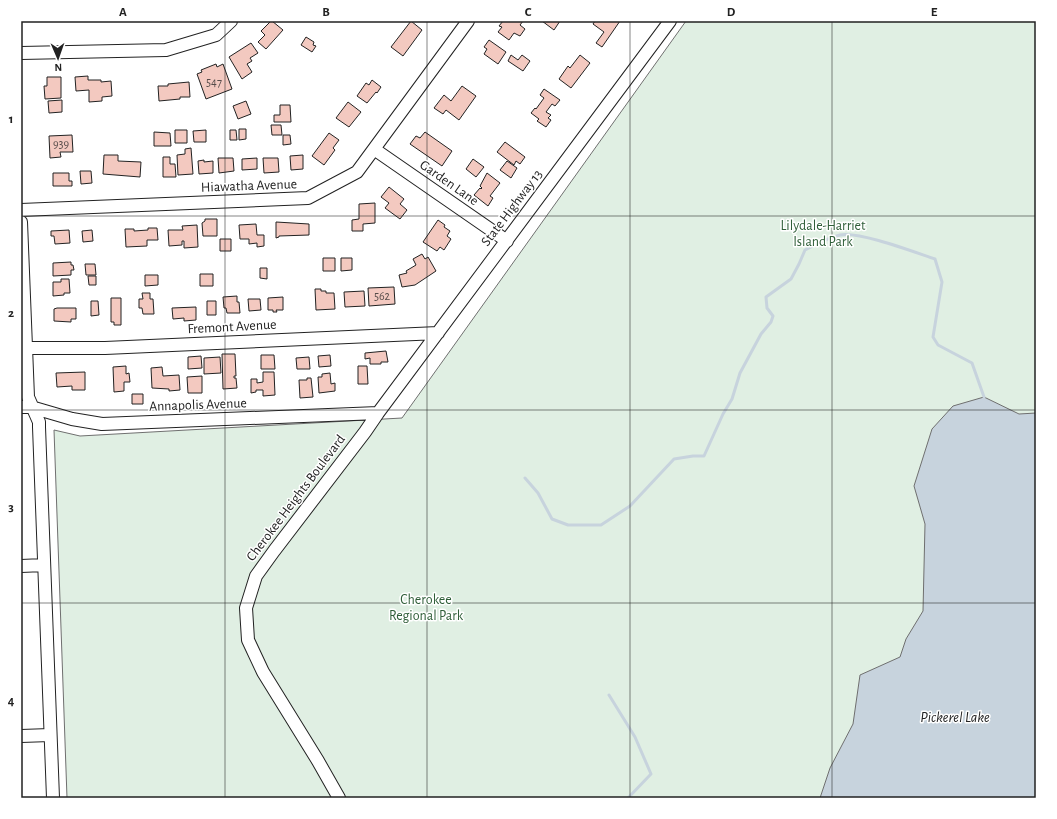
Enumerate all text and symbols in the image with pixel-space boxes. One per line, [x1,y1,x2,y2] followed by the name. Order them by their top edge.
[119,6,127,19] text: A
[322,6,330,19] text: B
[525,6,532,19] text: C
[727,6,736,19] text: D
[931,6,938,19] text: E
[38,38,78,78] north arrow
[54,62,62,73] text: N
[206,76,222,88] house number: 547
[9,113,13,126] text: 1
[53,138,69,150] house number: 939
[417,158,481,208] street label: Garden Lane
[479,167,545,249] street label: State Highway 13
[201,177,297,195] street label: Hiawatha Avenue
[781,219,866,249] park label: Lilydale-Harriet Island Park
[374,290,391,302] house number: 562
[8,307,14,320] text: 2
[187,318,277,336] street label: Fremont Avenue
[149,396,247,414] street label: Annapolis Avenue
[244,432,348,564] street label: Cherokee Heights Boulevard
[8,501,14,514] text: 3
[389,593,464,623] park label: Cherokee Regional Park
[8,695,15,708] text: 4
[920,710,990,725] water label: Pickerel Lake

